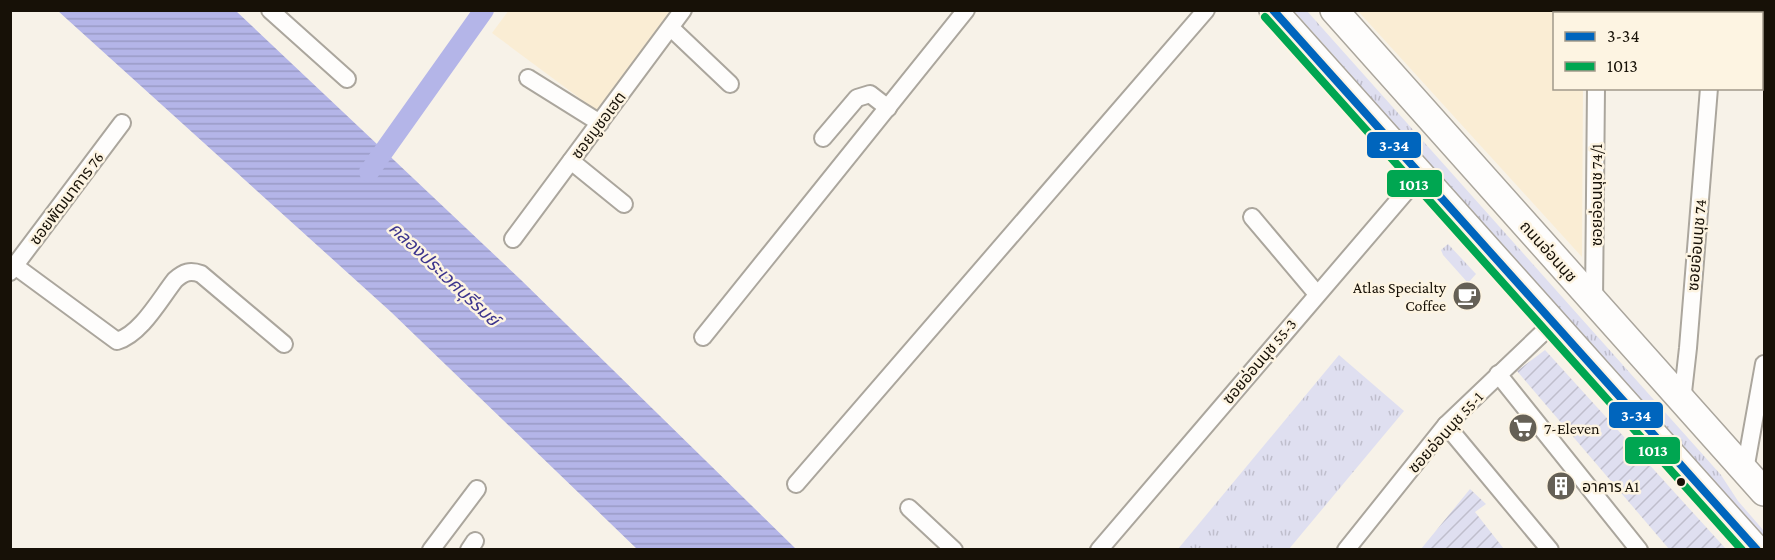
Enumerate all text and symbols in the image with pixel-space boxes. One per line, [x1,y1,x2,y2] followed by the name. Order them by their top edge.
[1553,12,1763,90] legend
[1607,26,1640,46] text: 3-34
[1607,56,1638,76] text: 1013
[568,89,630,163] street label: ซอยมูซอเฮต
[1366,131,1422,159] line badge: 3-34
[1379,137,1409,154] text: 3-34
[1588,144,1606,246] street label: ซอยอ่อนนุช 74/1
[26,149,107,248] street label: ซอยพัฒนาการ 76
[1386,169,1443,198] line badge: 1013
[1399,176,1429,193] text: 1013
[1684,198,1710,292] street label: ซอยอ่อนนุช 74
[1516,217,1580,286] street label: ถนนอ่อนนุช
[384,218,505,333] water label: คลองประเวศบุรีรมย์
[1353,279,1447,314] place label: Atlas Specialty Coffee
[1451,280,1483,312] cafe icon: Atlas Specialty Coffee
[1219,315,1301,408] street label: ซอยอ่อนนุช 55-3
[1405,388,1487,477] street label: ซอยอ่อนนุช 55-1
[1608,401,1664,429] line badge: 3-34
[1621,407,1651,424] text: 3-34
[1507,412,1539,444] supermarket icon: 7-Eleven
[1544,420,1600,437] place label: 7-Eleven
[1624,436,1681,465] line badge: 1013
[1638,442,1668,459] text: 1013
[1545,470,1577,502] building icon: อาคาร A1
[1675,476,1687,488] unlabelled marker
[1582,478,1639,495] place label: อาคาร A1

